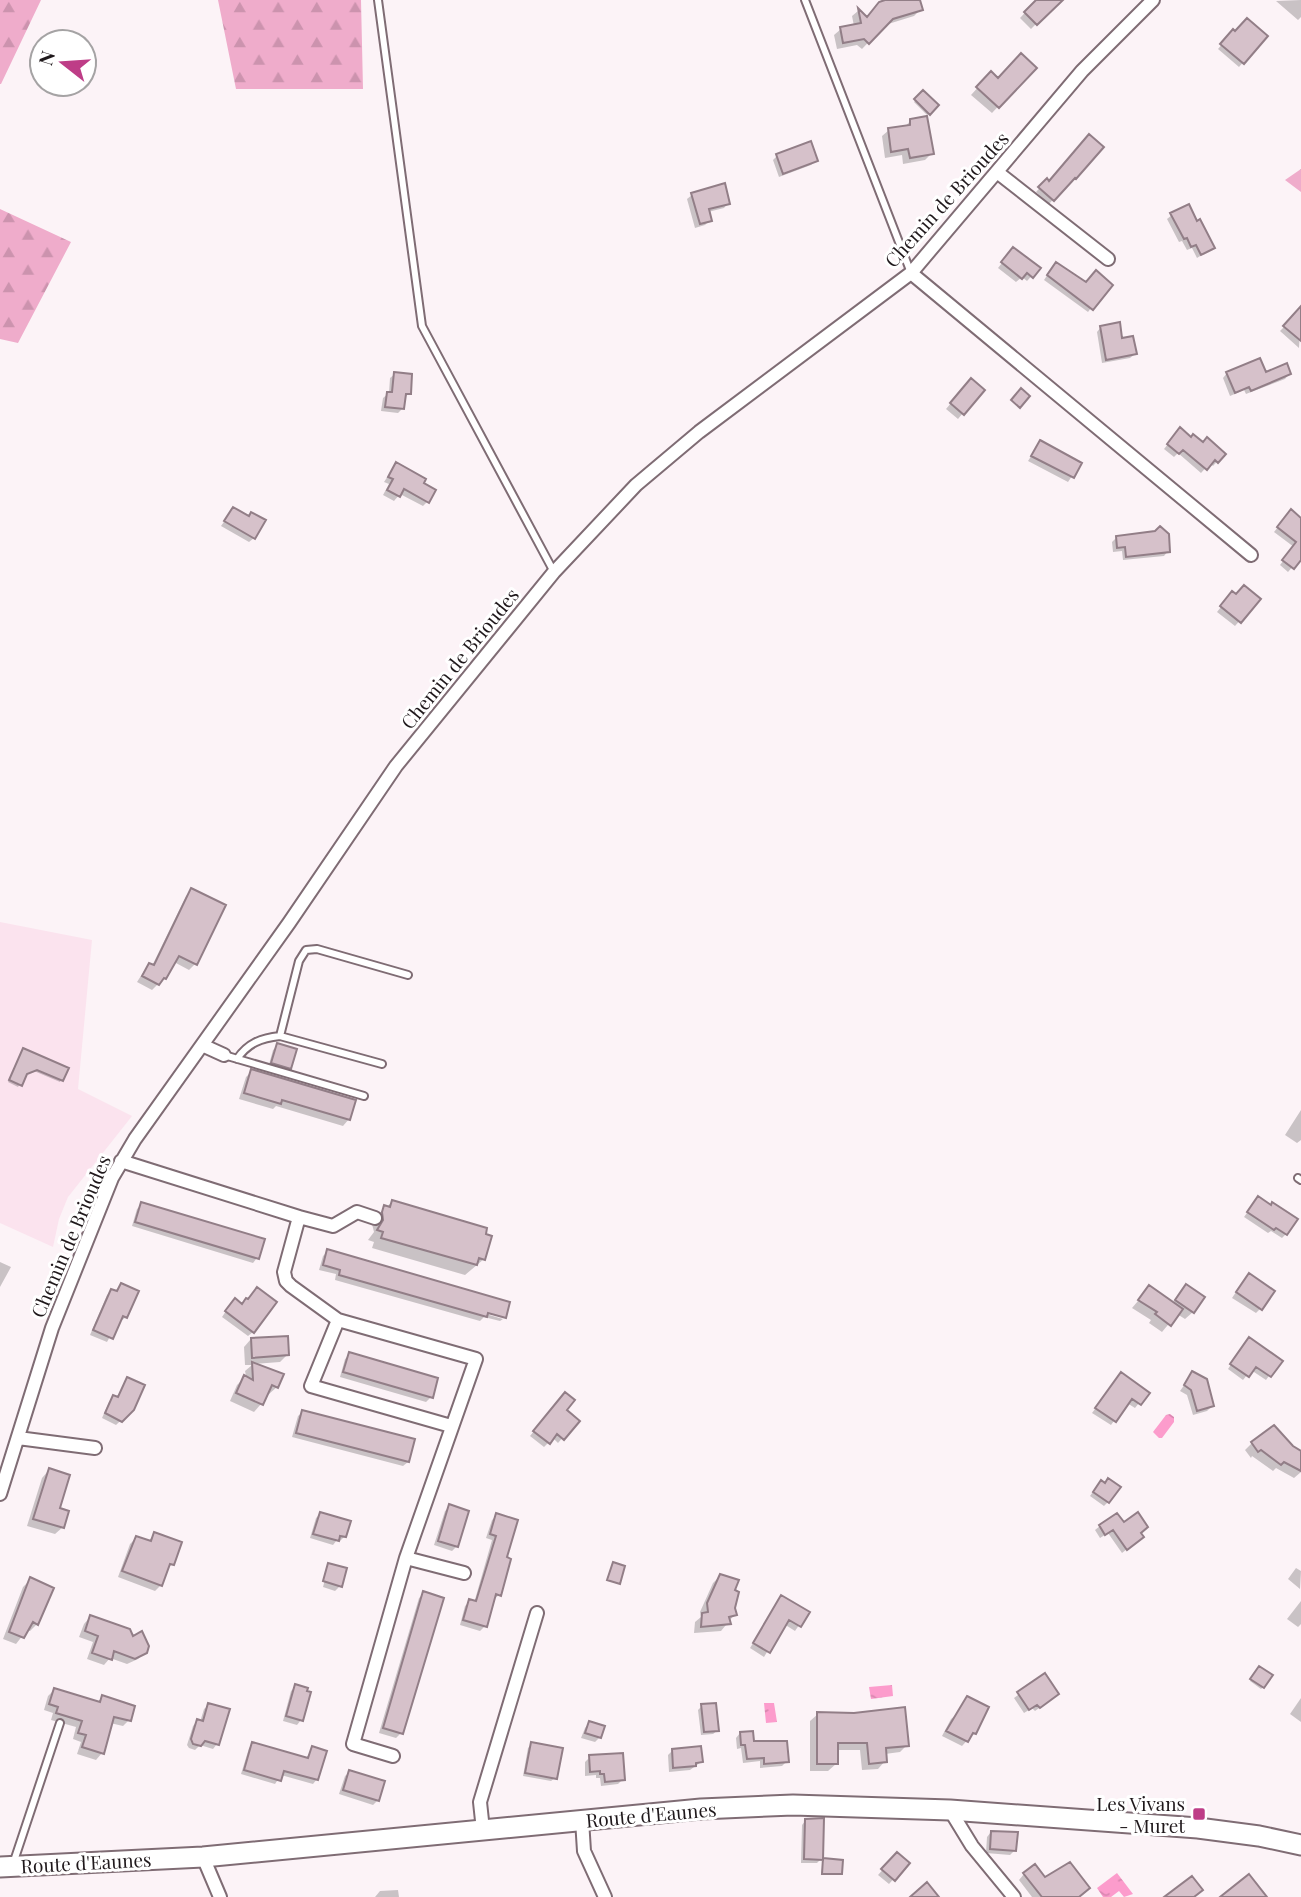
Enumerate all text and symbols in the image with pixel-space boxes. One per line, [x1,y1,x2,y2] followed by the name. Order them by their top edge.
[28,28,98,98] north arrow
[31,47,60,68] text: N
[878,126,1014,272] street label: Chemin de Brioudes
[394,582,524,734] street label: Chemin de Brioudes
[24,1151,116,1321] street label: Chemin de Brioudes
[1096,1790,1185,1838] place label: Les Vivans - Muret
[585,1795,717,1833] street label: Route d'Eaunes
[1191,1806,1207,1822] marker: Les Vivans - Muret
[20,1846,152,1878] street label: Route d'Eaunes

